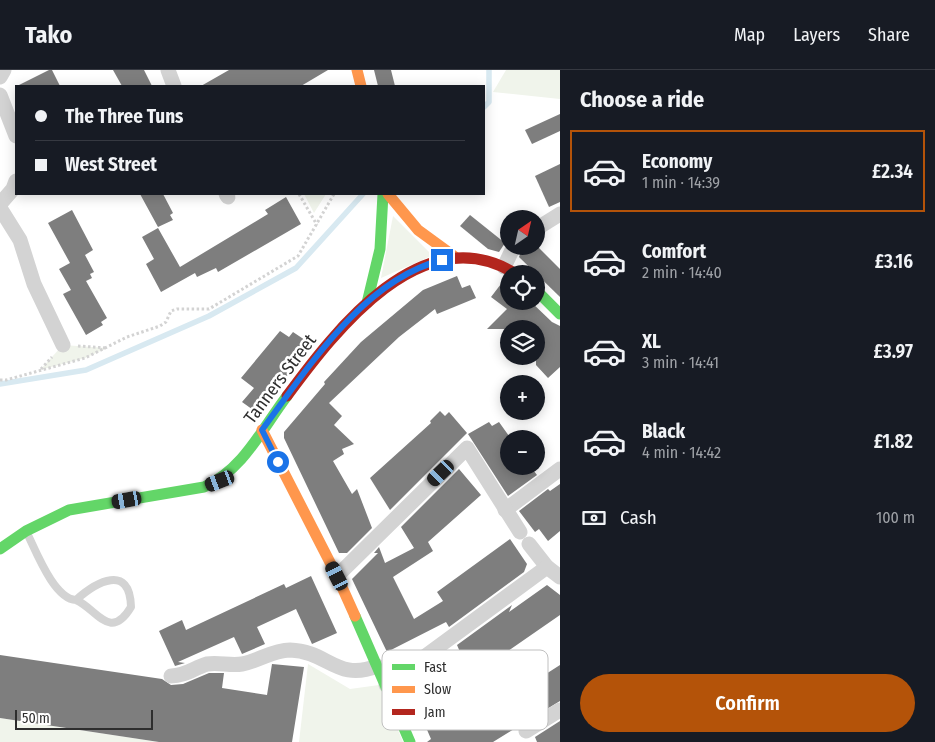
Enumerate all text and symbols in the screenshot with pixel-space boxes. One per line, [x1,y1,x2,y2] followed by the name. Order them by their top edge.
[25,21,72,49] text: Tako
[734,24,765,46] text: Map
[793,24,840,46] text: Layers
[868,24,910,46] text: Share
[580,86,704,113] text: Choose a ride
[65,105,183,128] text: The Three Tuns
[582,149,627,194] icon: car
[642,150,712,173] text: Economy
[65,153,157,176] text: West Street
[872,160,913,183] text: £2.34
[642,173,720,192] text: 1 min · 14:39
[500,210,545,255] north arrow
[500,210,545,475] map controls
[582,239,627,284] icon: car
[642,240,706,263] text: Comfort
[431,249,453,271] route end
[875,250,913,273] text: £3.16
[642,263,722,282] text: 2 min · 14:40
[500,265,545,310] button: locate
[500,320,545,365] button: layers
[582,329,627,374] icon: car
[239,330,321,428] street label: Tanners Street
[642,330,661,353] text: XL
[874,340,913,363] text: £3.97
[642,353,719,372] text: 3 min · 14:41
[500,375,545,420] button: +
[582,419,627,464] icon: car
[642,420,685,443] text: Black
[500,430,545,475] button: −
[874,430,913,453] text: £1.82
[642,443,721,462] text: 4 min · 14:42
[267,451,289,473] route start
[424,457,457,489] car
[203,469,236,493] car
[110,490,143,510] car
[580,504,608,532] icon: cash
[620,506,657,529] text: Cash
[876,508,915,527] text: 100 m
[323,559,350,593] car
[382,650,548,730] legend
[424,659,447,676] text: Fast
[580,674,915,732] button: Confirm
[424,681,451,698] text: Slow
[424,704,445,721] text: Jam
[15,707,152,730] scale bar
[22,710,50,727] text: 50 m

